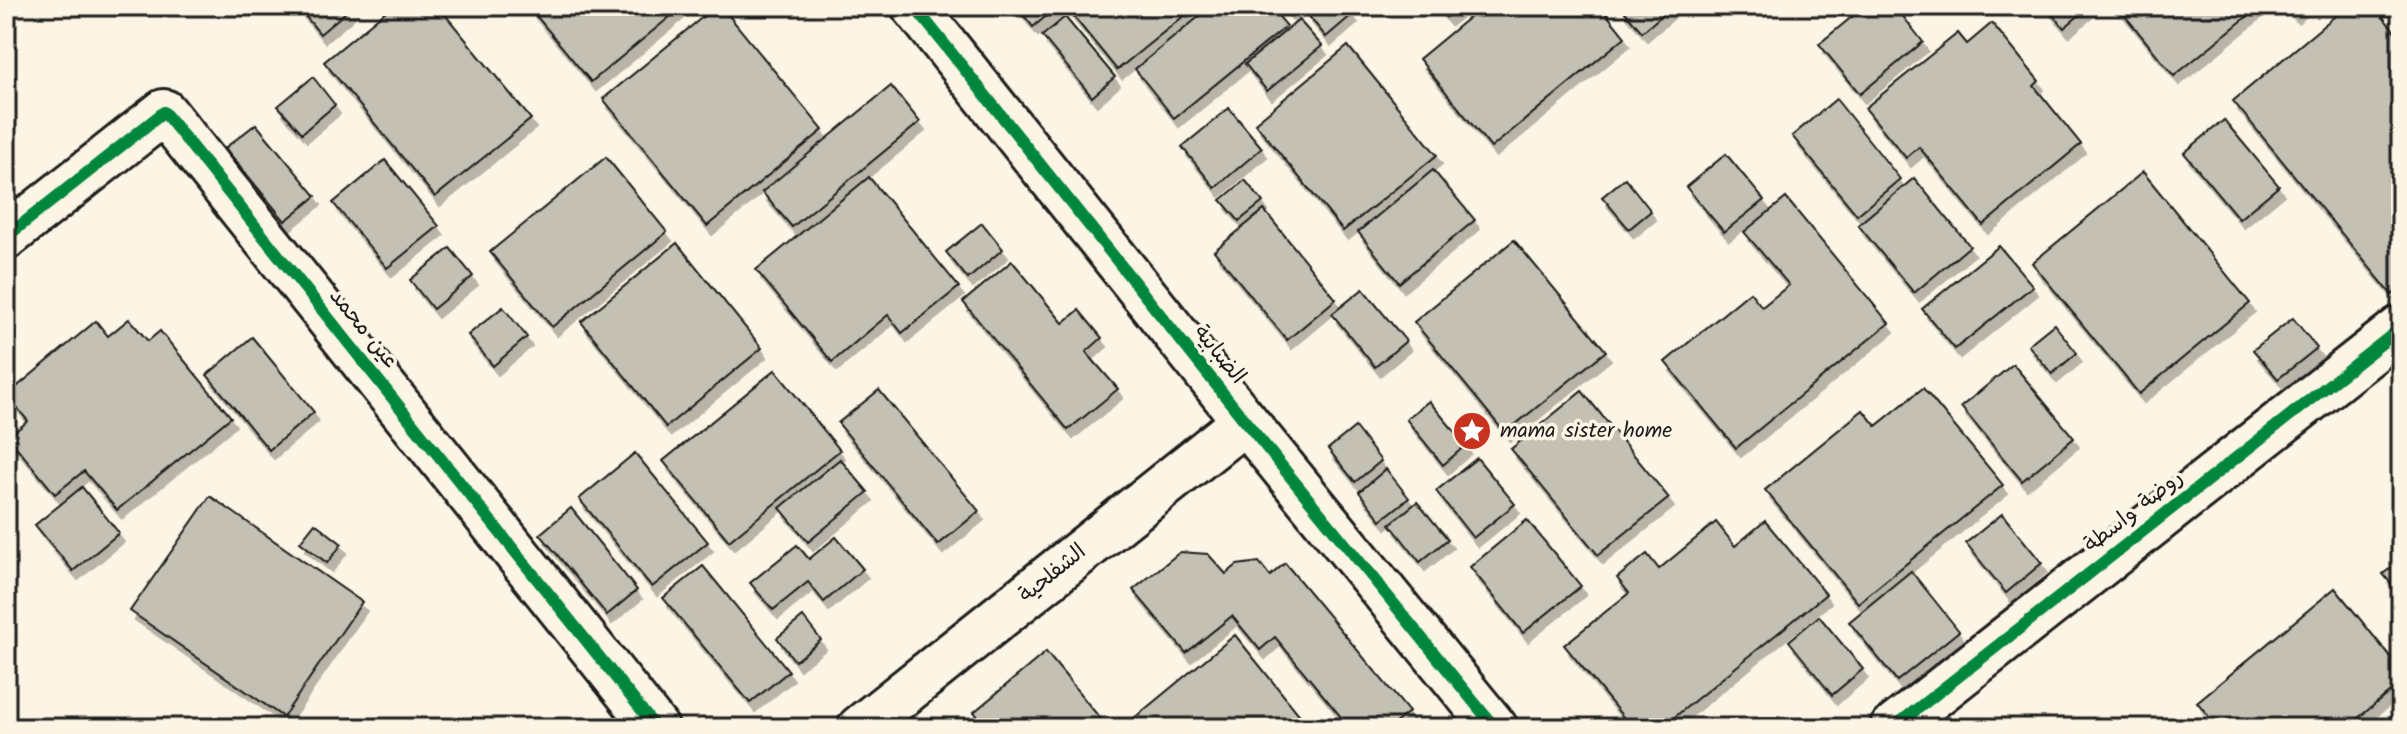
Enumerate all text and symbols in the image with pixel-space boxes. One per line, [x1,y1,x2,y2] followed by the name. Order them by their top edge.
[320,281,406,377] street label: عين محمد
[1184,317,1254,393] street label: الضبابية
[1451,410,1493,452] place icon: mama sister home
[1500,414,1672,449] place label: mama sister home
[2077,462,2191,562] street label: روضة واسطة
[1011,536,1095,612] street label: الشفلحية

